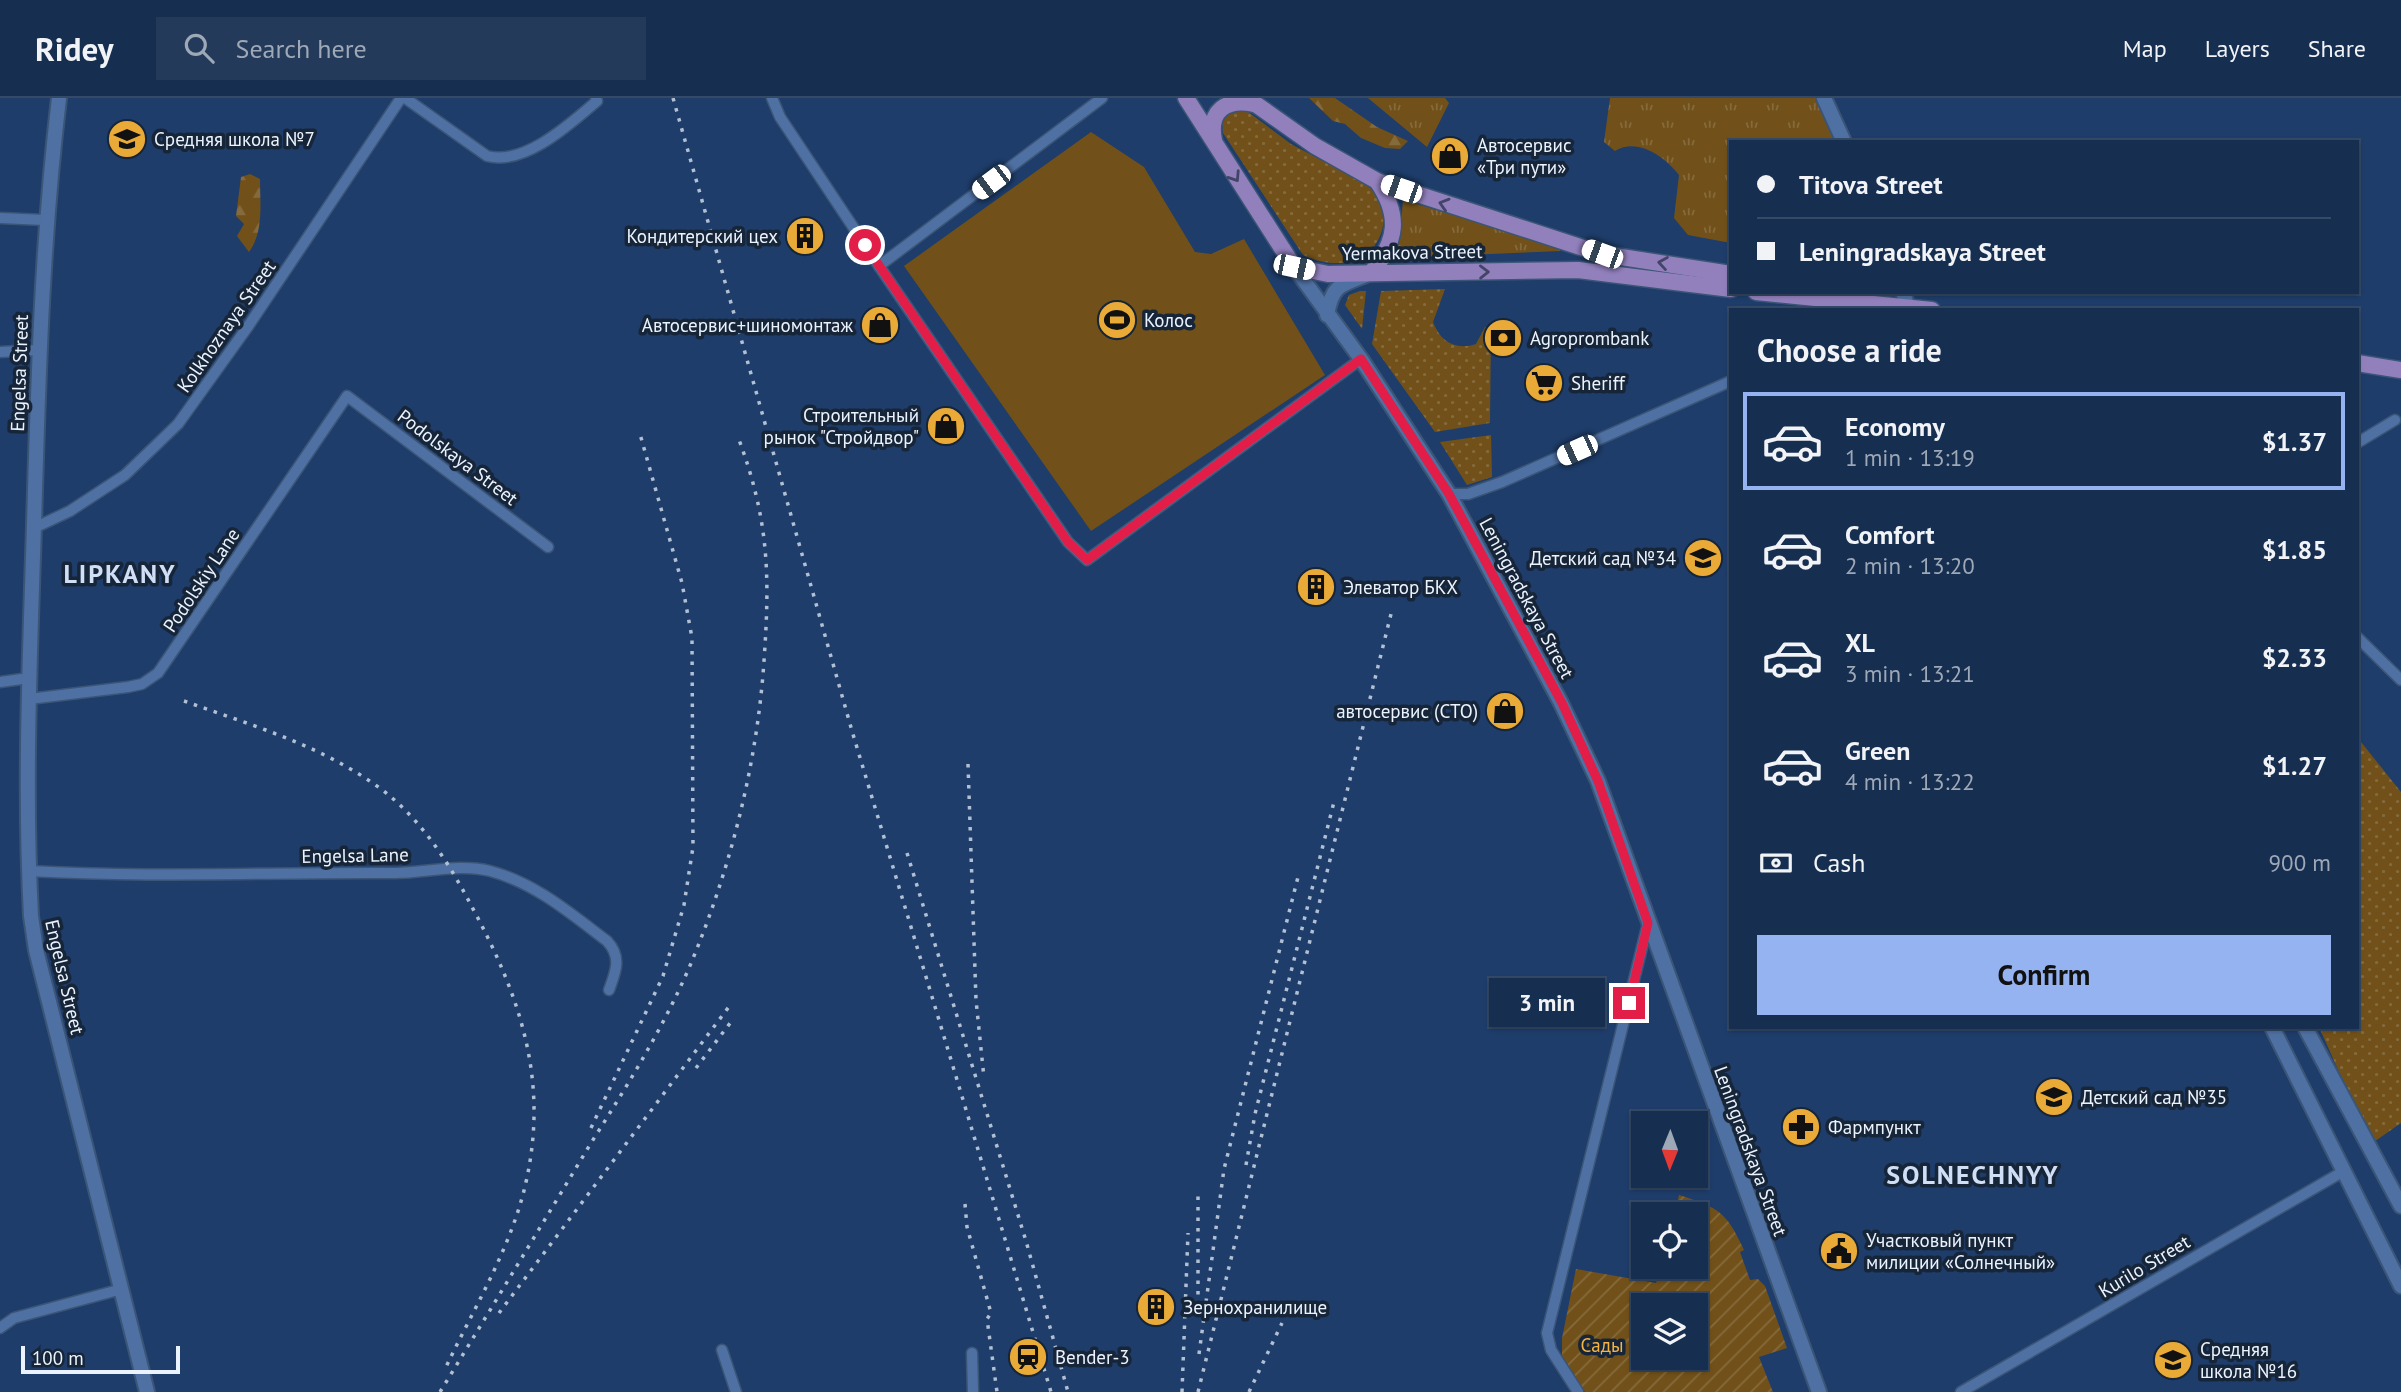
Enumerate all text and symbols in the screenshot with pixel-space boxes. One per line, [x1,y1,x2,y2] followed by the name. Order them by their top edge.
[156,17,646,80] search box
[35,27,114,70] text: Ridey
[180,29,218,67] icon: search
[236,32,367,65] text: Search here
[2123,33,2167,64] text: Map
[2205,33,2270,64] text: Layers
[2308,33,2366,64] text: Share
[106,118,148,160] school or university icon: Средняя школа №7
[154,127,315,151] place label: Средняя школа №7
[1477,133,1572,179] place label: Автосервис «Три пути»
[1429,135,1471,177] shop icon: Автосервис «Три пути»
[968,161,1015,203] car
[1799,168,1943,201] text: Titova Street
[1227,169,1240,182] one-way arrow
[1378,172,1425,206] car
[1439,197,1451,212] one-way arrow
[784,215,826,257] building icon: Кондитерский цех
[626,224,778,248] place label: Кондитерский цех
[849,229,881,261] route start
[1799,235,2046,268] text: Leningradskaya Street
[1579,237,1626,271] car
[1341,239,1483,265] street label: Yermakova Street
[1272,252,1317,282] car
[171,255,281,397] street label: Kolkhoznaya Street
[1657,256,1669,271] one-way arrow
[1479,265,1490,280] one-way arrow
[1096,299,1138,341] sports icon: Колос
[859,304,901,346] shop icon: Автосервис+шиномонтаж
[1144,308,1193,332] place label: Колос
[642,313,853,337] place label: Автосервис+шиномонтаж
[5,314,33,432] street label: Engelsa Street
[1482,317,1524,359] bank icon: Agroprombank
[1530,326,1649,350] place label: Agroprombank
[1757,329,1942,371] text: Choose a ride
[1523,362,1565,404] supermarket icon: Sheriff
[1571,371,1626,395] place label: Sheriff
[764,403,919,449] place label: Строительный рынок "Стройдвор"
[393,404,523,510] street label: Podolskaya Street
[925,405,967,447] shop icon: Строительный рынок "Стройдвор"
[1761,410,1824,473] icon: car
[1845,410,1945,443] text: Economy
[2262,425,2327,458] text: $1.37
[1554,432,1601,468] car
[1845,443,1975,472] text: 1 min · 13:19
[1474,513,1580,683] street label: Leningradskaya Street
[1761,518,1824,581] icon: car
[1845,518,1935,551] text: Comfort
[157,523,245,637] street label: Podolskiy Lane
[2262,533,2327,566] text: $1.85
[1682,537,1724,579] school or university icon: Детский сад №34
[1530,546,1676,570] place label: Детский сад №34
[1845,551,1975,580] text: 2 min · 13:20
[63,557,177,590] district label: LIPKANY
[1295,566,1337,608] building icon: Элеватор БКХ
[1343,575,1458,599] place label: Элеватор БКХ
[1761,626,1824,689] icon: car
[1845,626,1875,659] text: XL
[2262,641,2327,674] text: $2.33
[1845,659,1975,688] text: 3 min · 13:21
[1484,690,1526,732] shop icon: автосервис (СТО)
[1336,699,1478,723] place label: автосервис (СТО)
[1761,734,1824,797] icon: car
[1845,734,1910,767] text: Green
[2262,749,2327,782] text: $1.27
[1845,767,1975,796] text: 4 min · 13:22
[301,842,409,868] street label: Engelsa Lane
[1757,844,1795,882] icon: cash
[1813,846,1865,879] text: Cash
[2269,848,2331,877] text: 900 m
[40,917,90,1037] street label: Engelsa Street
[1757,935,2331,1015] button: Confirm
[1489,978,1604,1028] callout: 3 min
[1613,987,1645,1019] route end
[1519,988,1575,1017] text: 3 min
[1709,1063,1793,1240] street label: Leningradskaya Street
[2033,1076,2075,1118] school or university icon: Детский сад №35
[2081,1085,2227,1109] place label: Детский сад №35
[1780,1106,1822,1148] pharmacy icon: Фармпункт
[1631,1111,1708,1188] north arrow
[1631,1111,1708,1370] map controls
[1828,1115,1921,1139] place label: Фармпункт
[1886,1158,2060,1191] district label: SOLNECHNYY
[1631,1202,1708,1279] button: locate
[1866,1228,2055,1274] place label: Участковый пункт милиции «Солнечный»
[2094,1229,2194,1303] street label: Kurilo Street
[1818,1230,1860,1272] public building icon: Участковый пункт милиции «Солнечный»
[1135,1286,1177,1328] building icon: Зернохранилище
[1631,1293,1708,1370] button: layers
[1183,1295,1327,1319] place label: Зернохранилище
[1580,1333,1624,1357] park label: Сады
[1007,1336,1049,1378] station icon: Bender-3
[2200,1337,2297,1383] place label: Средняя школа №16
[2152,1339,2194,1381] school or university icon: Средняя школа №16
[21,1343,180,1375] scale bar
[1055,1345,1130,1369] place label: Bender-3
[32,1346,84,1370] text: 100 m

